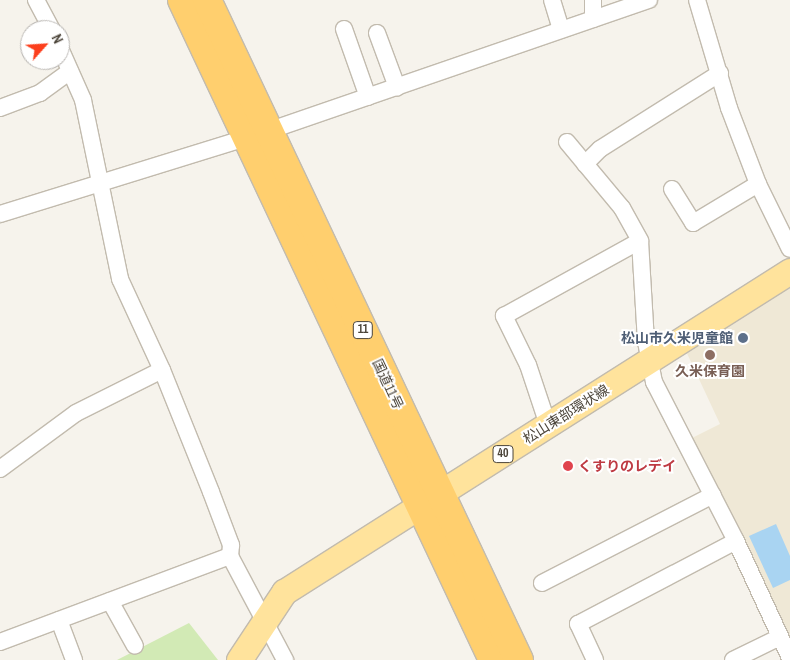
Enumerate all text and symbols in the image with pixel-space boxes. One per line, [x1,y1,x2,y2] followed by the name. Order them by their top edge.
[20,20,70,70] north arrow
[48,31,67,47] text: N
[352,320,374,340] road number: 11
[621,330,733,346] place label: 松山市久米児童館
[737,332,749,344] marker: 松山市久米児童館
[704,349,716,361] marker: 久米保育園
[369,356,407,412] street label: 国道11号
[675,363,745,379] place label: 久米保育園
[520,381,612,447] street label: 松山東部環状線
[492,444,514,464] road number: 40
[578,458,676,474] place label: くすりのレデイ
[562,460,574,472] marker: くすりのレデイ

